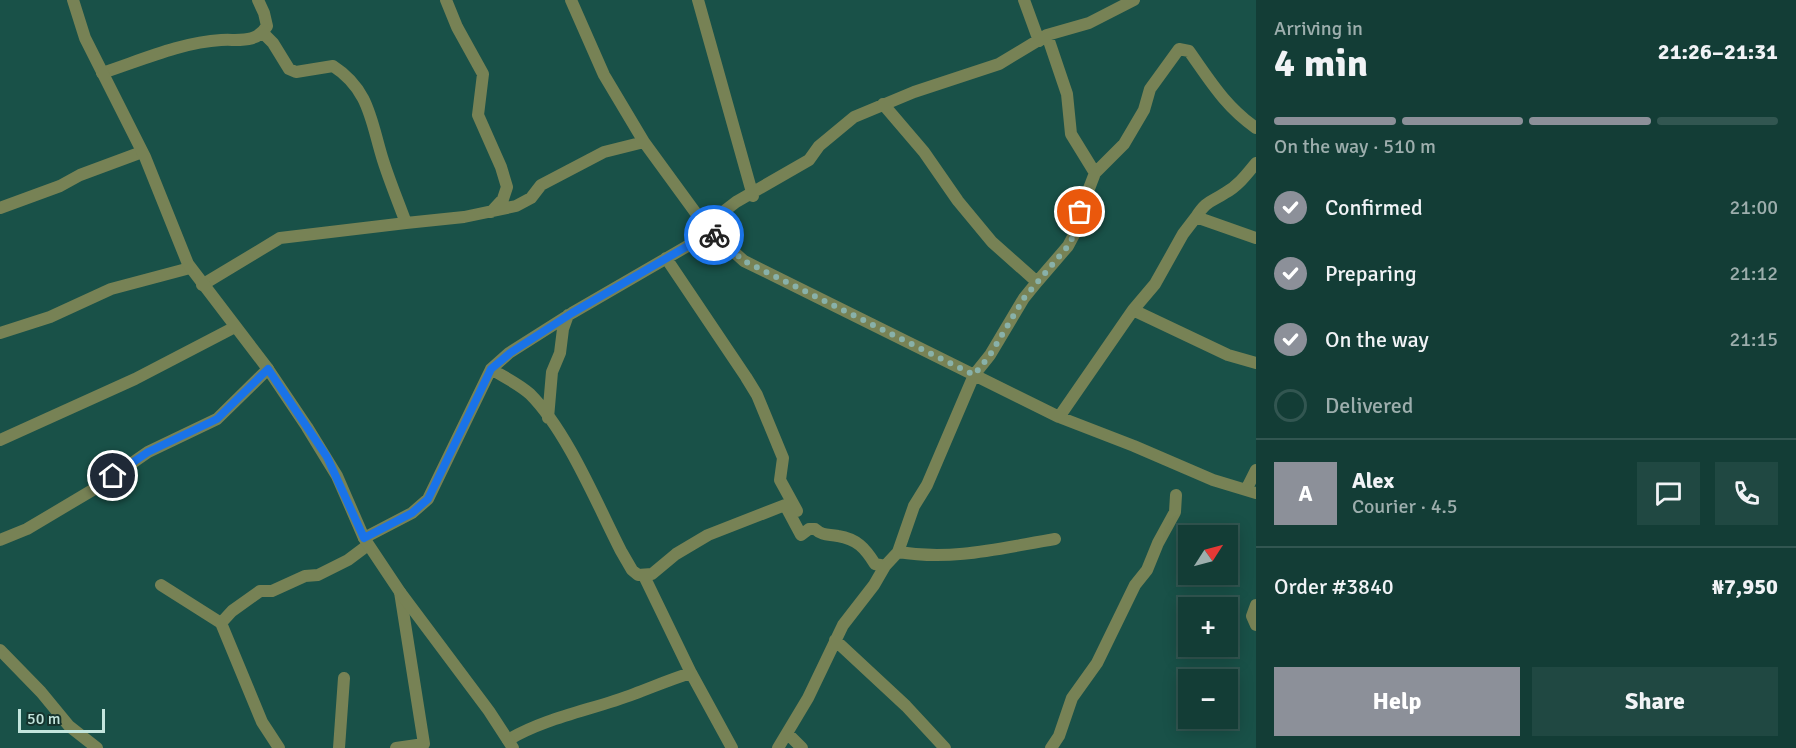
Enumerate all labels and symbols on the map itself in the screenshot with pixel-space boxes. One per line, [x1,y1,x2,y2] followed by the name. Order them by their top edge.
[1054,186,1105,237] pin
[684,205,744,265] courier
[87,450,138,501] pin
[1178,525,1238,585] north arrow
[18,706,105,734] scale bar

